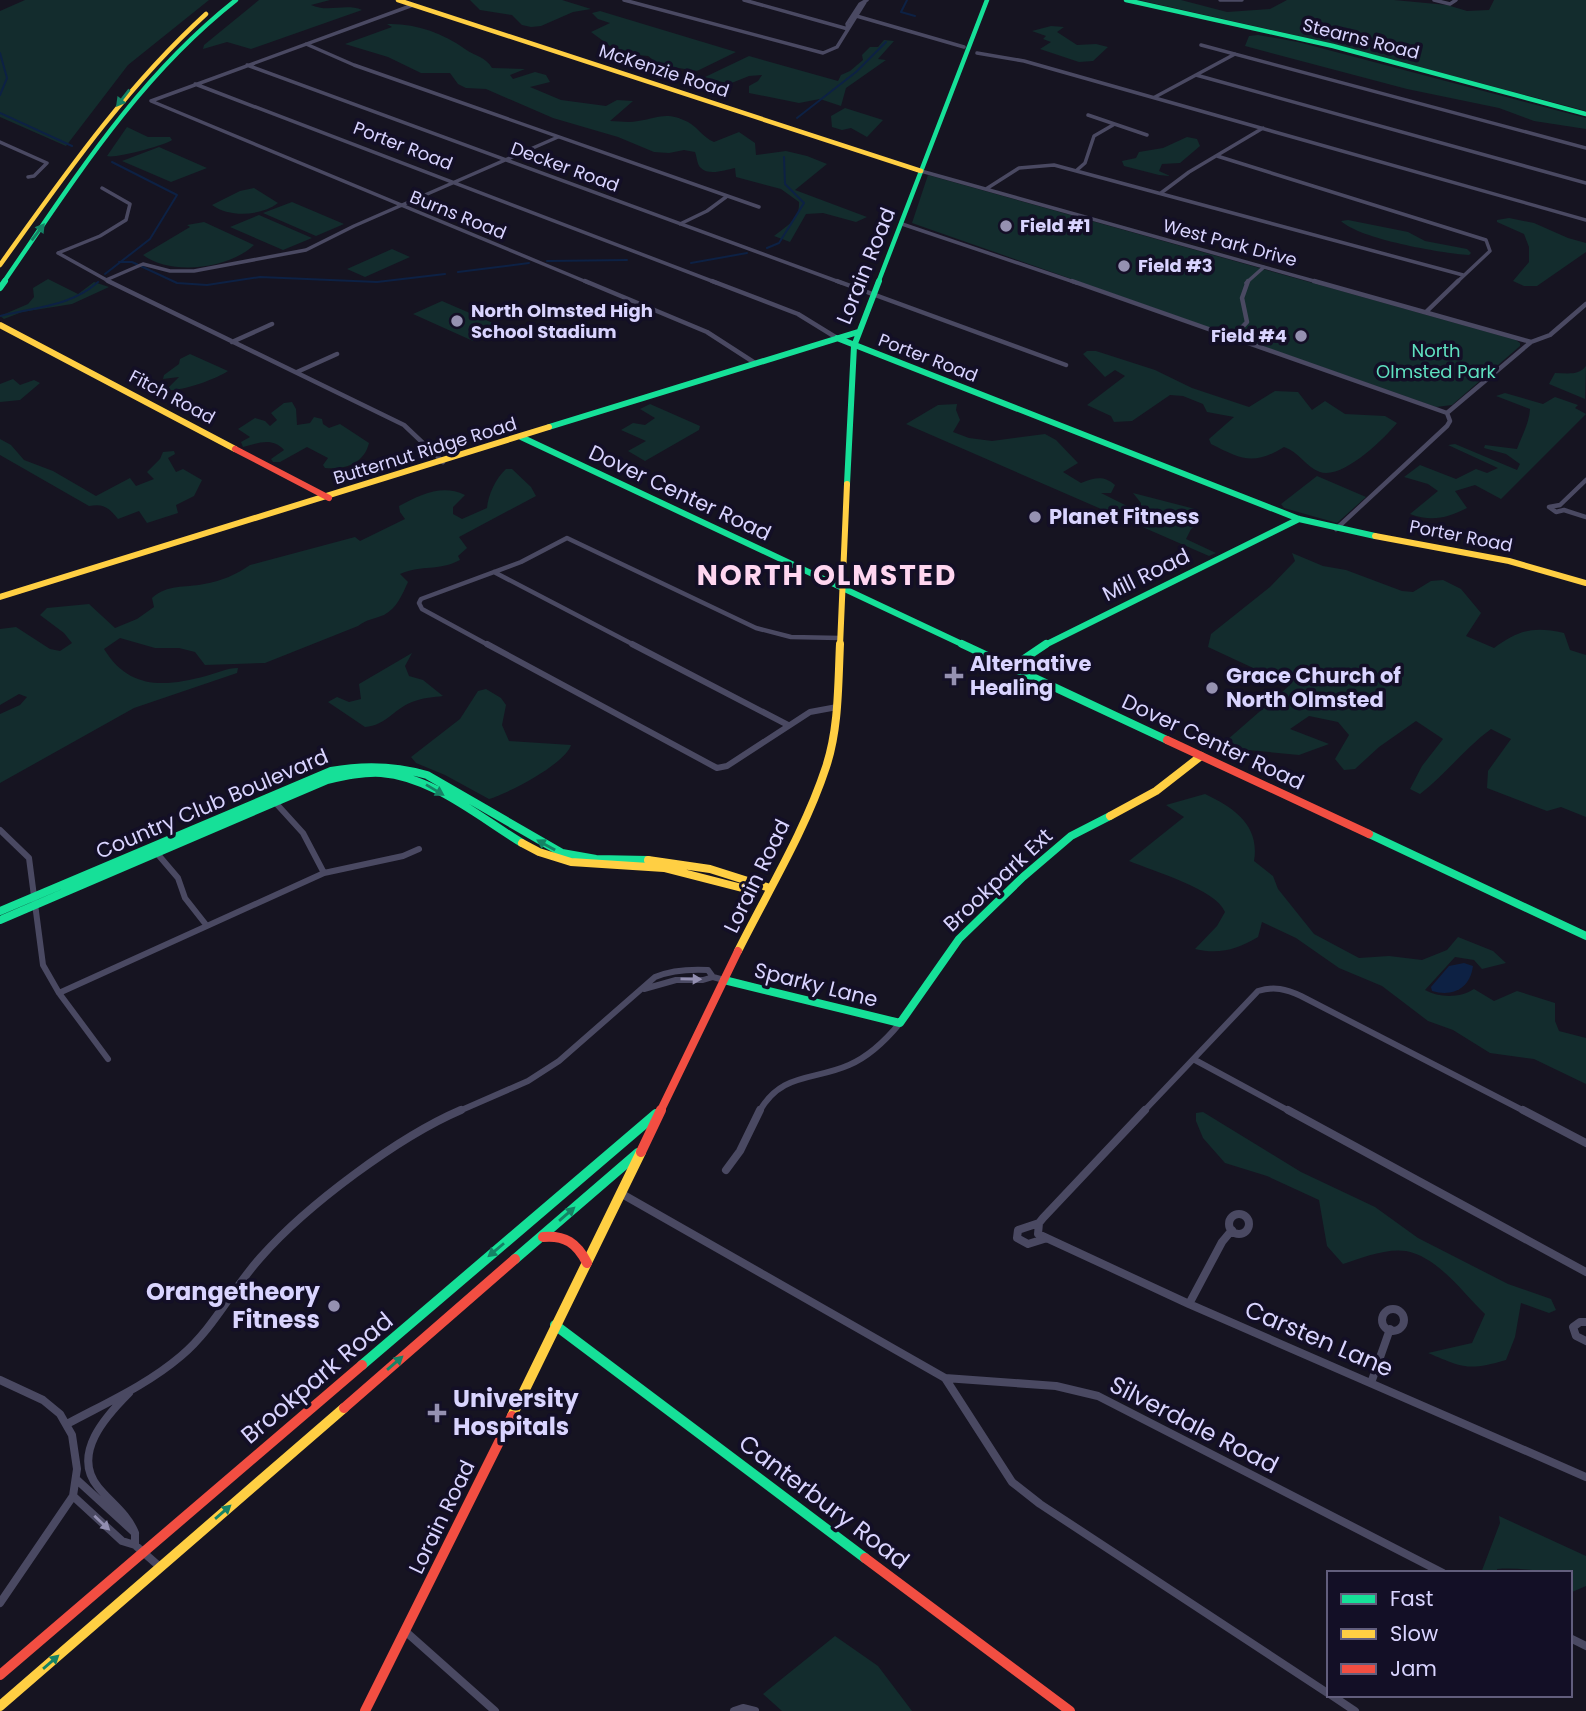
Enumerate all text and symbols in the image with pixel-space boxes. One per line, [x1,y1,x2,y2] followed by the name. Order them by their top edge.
[1300,12,1422,65] street label: Stearns Road
[596,38,732,103] street label: McKenzie Road
[115,88,130,106] one-way arrow
[350,115,457,176] street label: Porter Road
[508,135,623,198] street label: Decker Road
[406,184,510,245] street label: Burns Road
[829,203,902,328] street label: Lorain Road
[1020,213,1091,238] place label: Field #1
[1160,213,1300,272] street label: West Park Drive
[998,218,1014,234] marker: Field #1
[31,223,46,241] one-way arrow
[1138,253,1213,278] place label: Field #3
[1116,258,1132,274] marker: Field #3
[471,298,653,344] place label: North Olmsted High School Stadium
[449,313,465,329] marker: North Olmsted High School Stadium
[1211,323,1287,348] place label: Field #4
[875,327,982,388] street label: Porter Road
[1293,328,1309,344] marker: Field #4
[1376,338,1497,384] park label: North Olmsted Park
[125,363,220,430] street label: Fitch Road
[330,411,520,490] street label: Butternut Ridge Road
[584,438,776,548] street label: Dover Center Road
[1049,502,1199,531] place label: Planet Fitness
[1027,509,1043,525] marker: Planet Fitness
[1407,513,1515,558] street label: Porter Road
[1097,541,1194,608] street label: Mill Road
[697,556,957,595] district label: NORTH OLMSTED
[970,649,1091,702] place label: Alternative Healing
[1226,661,1401,714] place label: Grace Church of North Olmsted
[944,666,964,686] marker: Alternative Healing
[1204,680,1220,696] marker: Grace Church of North Olmsted
[1117,687,1309,797] street label: Dover Center Road
[91,741,333,866] street label: Country Club Boulevard
[425,784,444,797] one-way arrow
[716,814,797,938] street label: Lorain Road
[937,821,1059,938] street label: Brookpark Ext
[536,839,556,851] one-way arrow
[751,955,881,1014] street label: Sparky Lane
[680,974,702,985] one-way arrow
[558,1206,576,1222] one-way arrow
[487,1243,505,1258] one-way arrow
[146,1275,321,1336] place label: Orangetheory Fitness
[1240,1292,1399,1385] street label: Carsten Lane
[326,1298,342,1314] marker: Orangetheory Fitness
[234,1304,400,1451] street label: Brookpark Road
[386,1355,404,1371] one-way arrow
[1104,1368,1284,1481] street label: Silverdale Road
[453,1382,579,1443] place label: University Hospitals
[427,1403,447,1423] marker: University Hospitals
[732,1427,916,1577] street label: Canterbury Road
[401,1455,482,1579] street label: Lorain Road
[214,1504,232,1520] one-way arrow
[94,1515,111,1532] one-way arrow
[1327,1571,1572,1697] legend
[1390,1584,1433,1613] text: Fast
[1390,1619,1438,1648] text: Slow
[1390,1654,1437,1683] text: Jam
[43,1655,60,1670] one-way arrow

